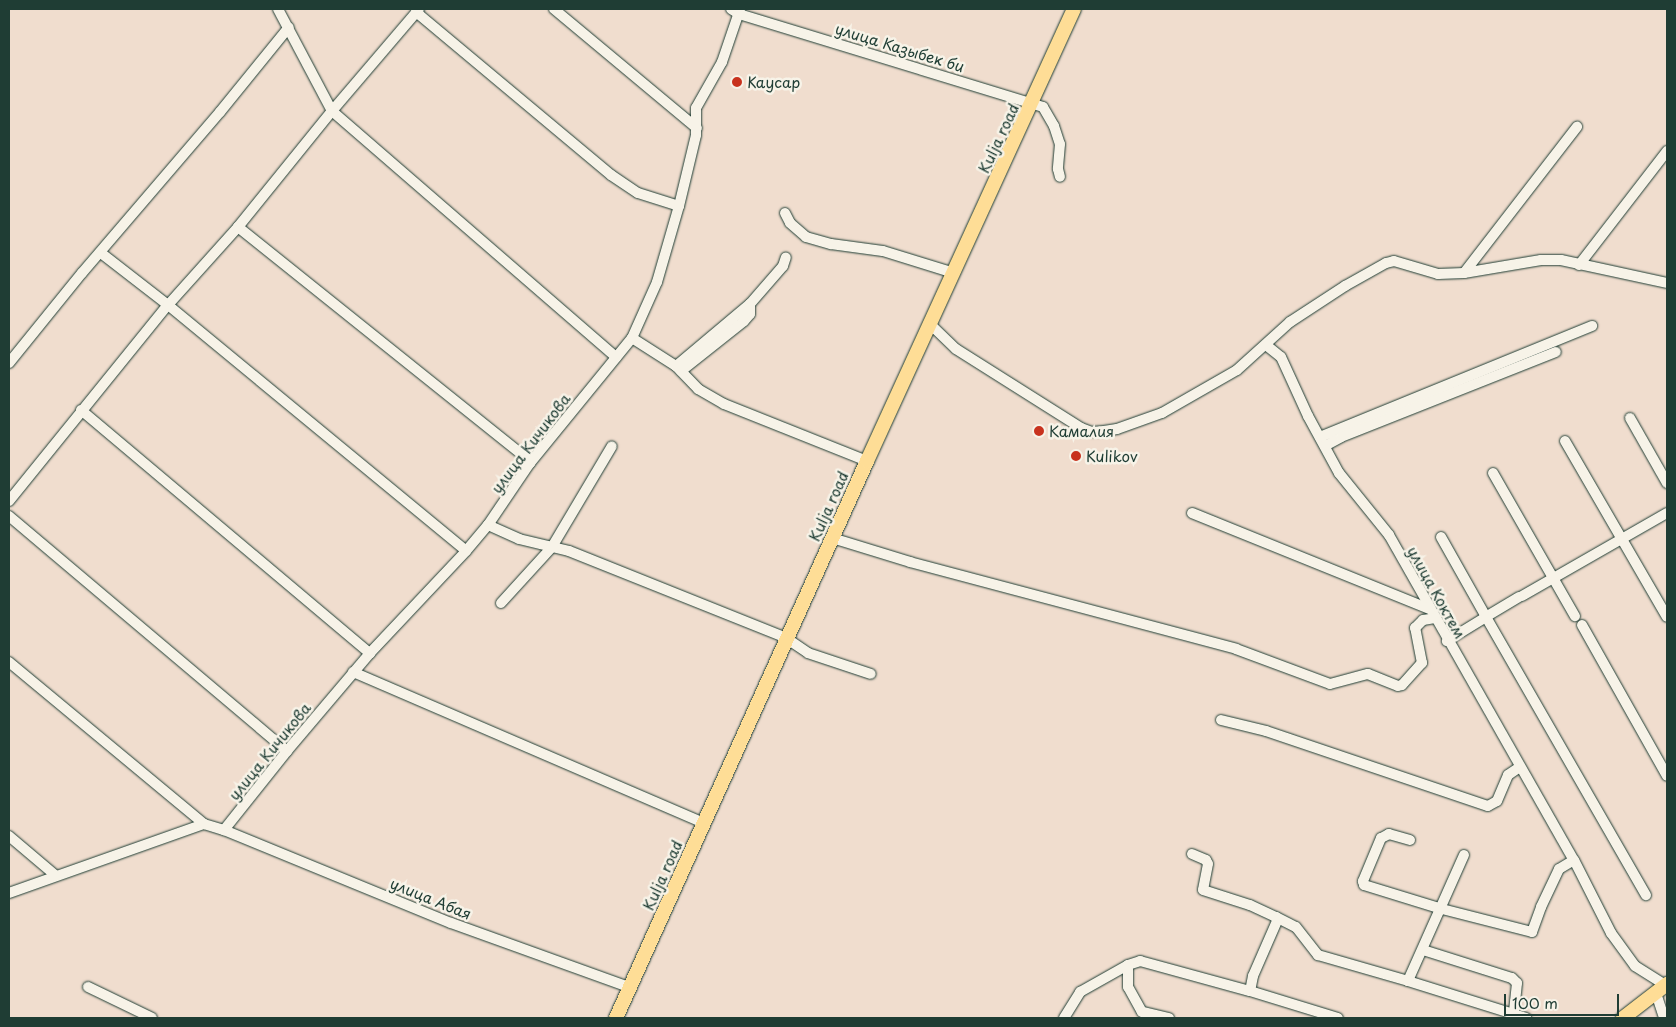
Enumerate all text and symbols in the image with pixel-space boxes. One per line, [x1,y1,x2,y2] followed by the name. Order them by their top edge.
[833,19,967,75] street label: улица Казыбек би
[747,73,800,91] place label: Каусар
[731,76,743,88] marker: Каусар
[974,100,1022,176] street label: Kulja road
[487,390,573,496] street label: улица Кичикова
[1049,422,1114,440] place label: Камалия
[1033,425,1045,437] marker: Камалия
[1086,447,1138,465] place label: Kulikov
[1070,450,1082,462] marker: Kulikov
[805,468,851,544] street label: Kulja road
[1404,542,1470,642] street label: улица Коктем
[224,699,314,803] street label: улица Кичикова
[639,837,685,913] street label: Kulja road
[387,873,475,923] street label: улица Абая
[1506,984,1621,1016] scale bar
[1512,991,1558,1014] text: 100 m

